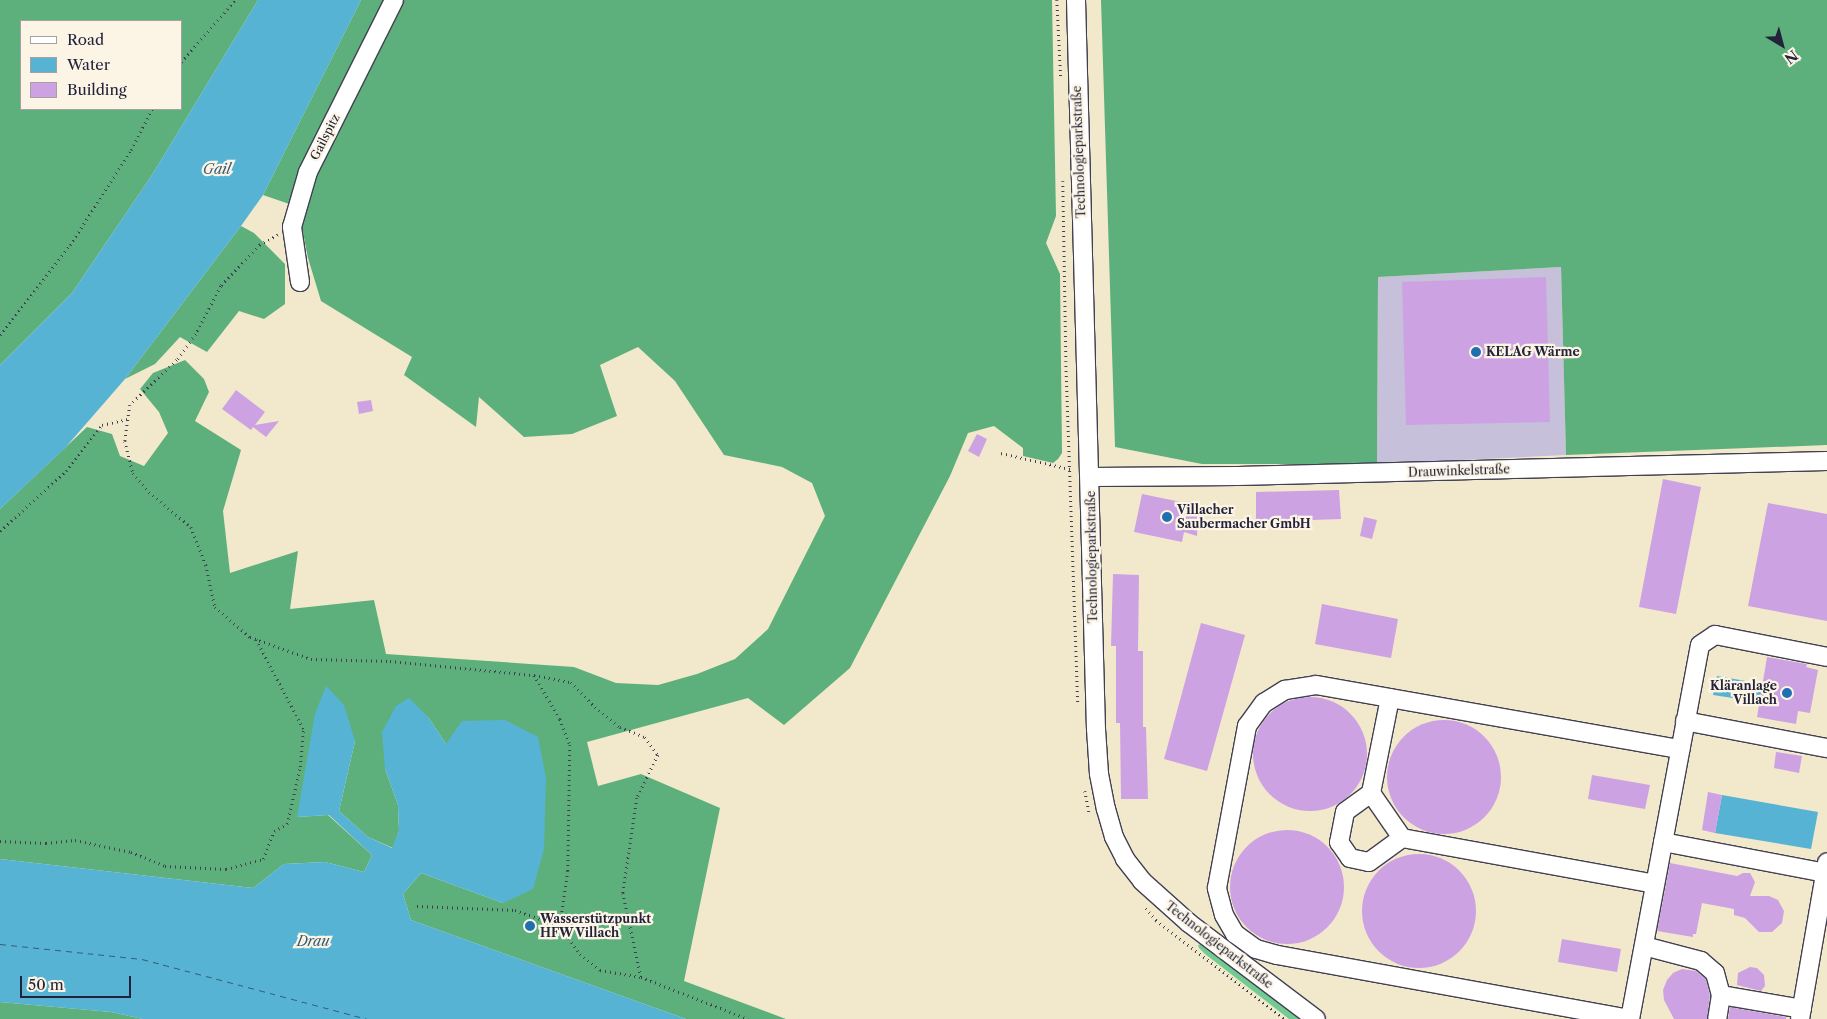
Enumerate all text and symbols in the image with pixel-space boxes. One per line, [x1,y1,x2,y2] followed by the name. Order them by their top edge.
[20,20,182,110] legend
[1757,20,1807,70] north arrow
[67,30,104,49] text: Road
[1781,46,1801,68] text: N
[67,55,110,74] text: Water
[67,80,127,99] text: Building
[1069,86,1089,218] street label: Technologieparkstraße
[307,111,343,163] street label: Gailspitz
[203,161,231,177] water label: Gail
[1486,345,1580,359] place label: KELAG Wärme
[1470,346,1482,358] marker: KELAG Wärme
[1408,462,1510,480] street label: Drauwinkelstraße
[1084,491,1100,623] street label: Technologieparkstraße
[1177,503,1311,531] place label: Villacher Saubermacher GmbH
[1161,511,1173,523] marker: Villacher Saubermacher GmbH
[1710,679,1777,707] place label: Kläranlage Villach
[1781,687,1793,699] marker: Kläranlage Villach
[1162,899,1276,991] street label: Technologieparkstraße
[540,912,651,940] place label: Wasserstützpunkt HFW Villach
[524,920,536,932] marker: Wasserstützpunkt HFW Villach
[297,933,329,949] water label: Drau
[22,966,134,998] scale bar
[28,975,64,994] text: 50 m

